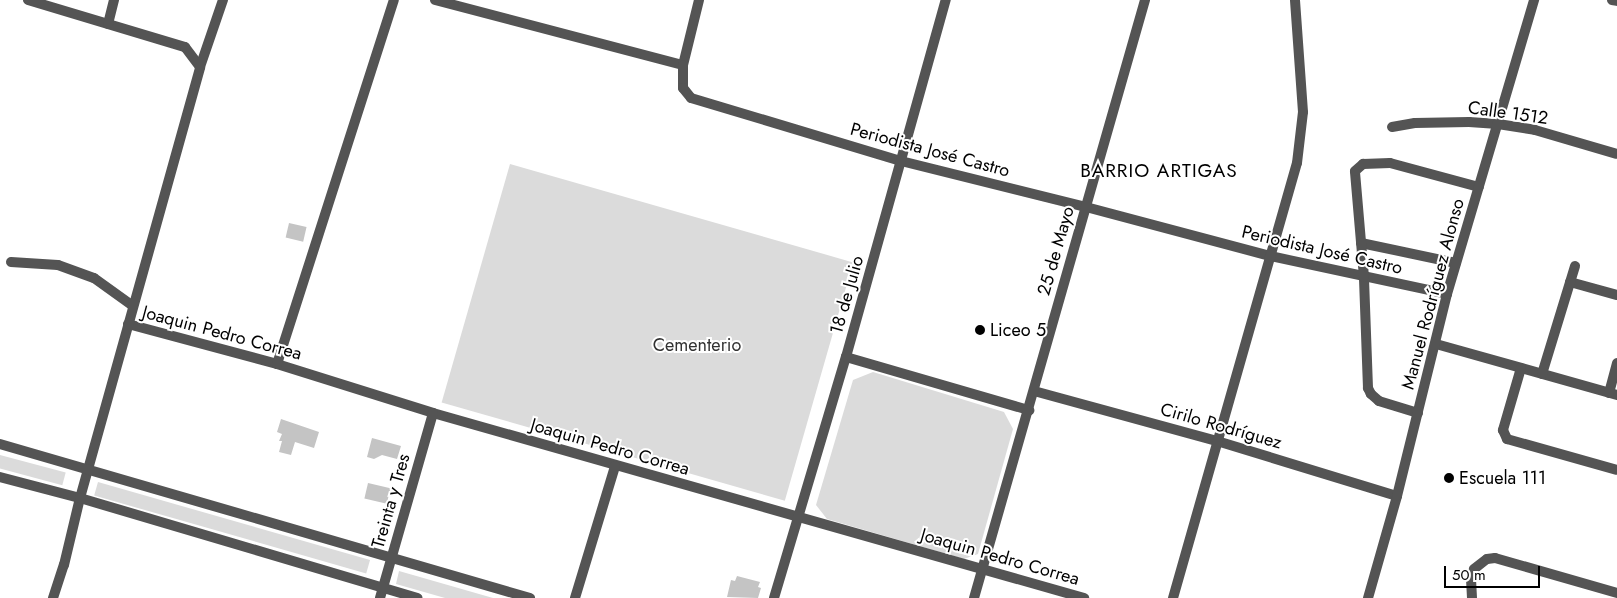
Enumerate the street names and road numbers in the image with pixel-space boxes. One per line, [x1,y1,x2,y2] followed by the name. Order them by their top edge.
[1467,97,1549,129] street label: Calle 1512
[848,118,1012,182] street label: Periodista José Castro
[1397,196,1469,392] street label: Manuel Rodríguez Alonso
[1033,204,1079,298] street label: 25 de Mayo
[1240,221,1404,279] street label: Periodista José Castro
[825,253,869,337] street label: 18 de Julio
[140,301,304,365] street label: Joaquin Pedro Correa
[1158,398,1284,454] street label: Cirilo Rodríguez
[528,414,692,480] street label: Joaquin Pedro Correa
[367,451,415,551] street label: Treinta y Tres
[918,524,1082,590] street label: Joaquin Pedro Correa

